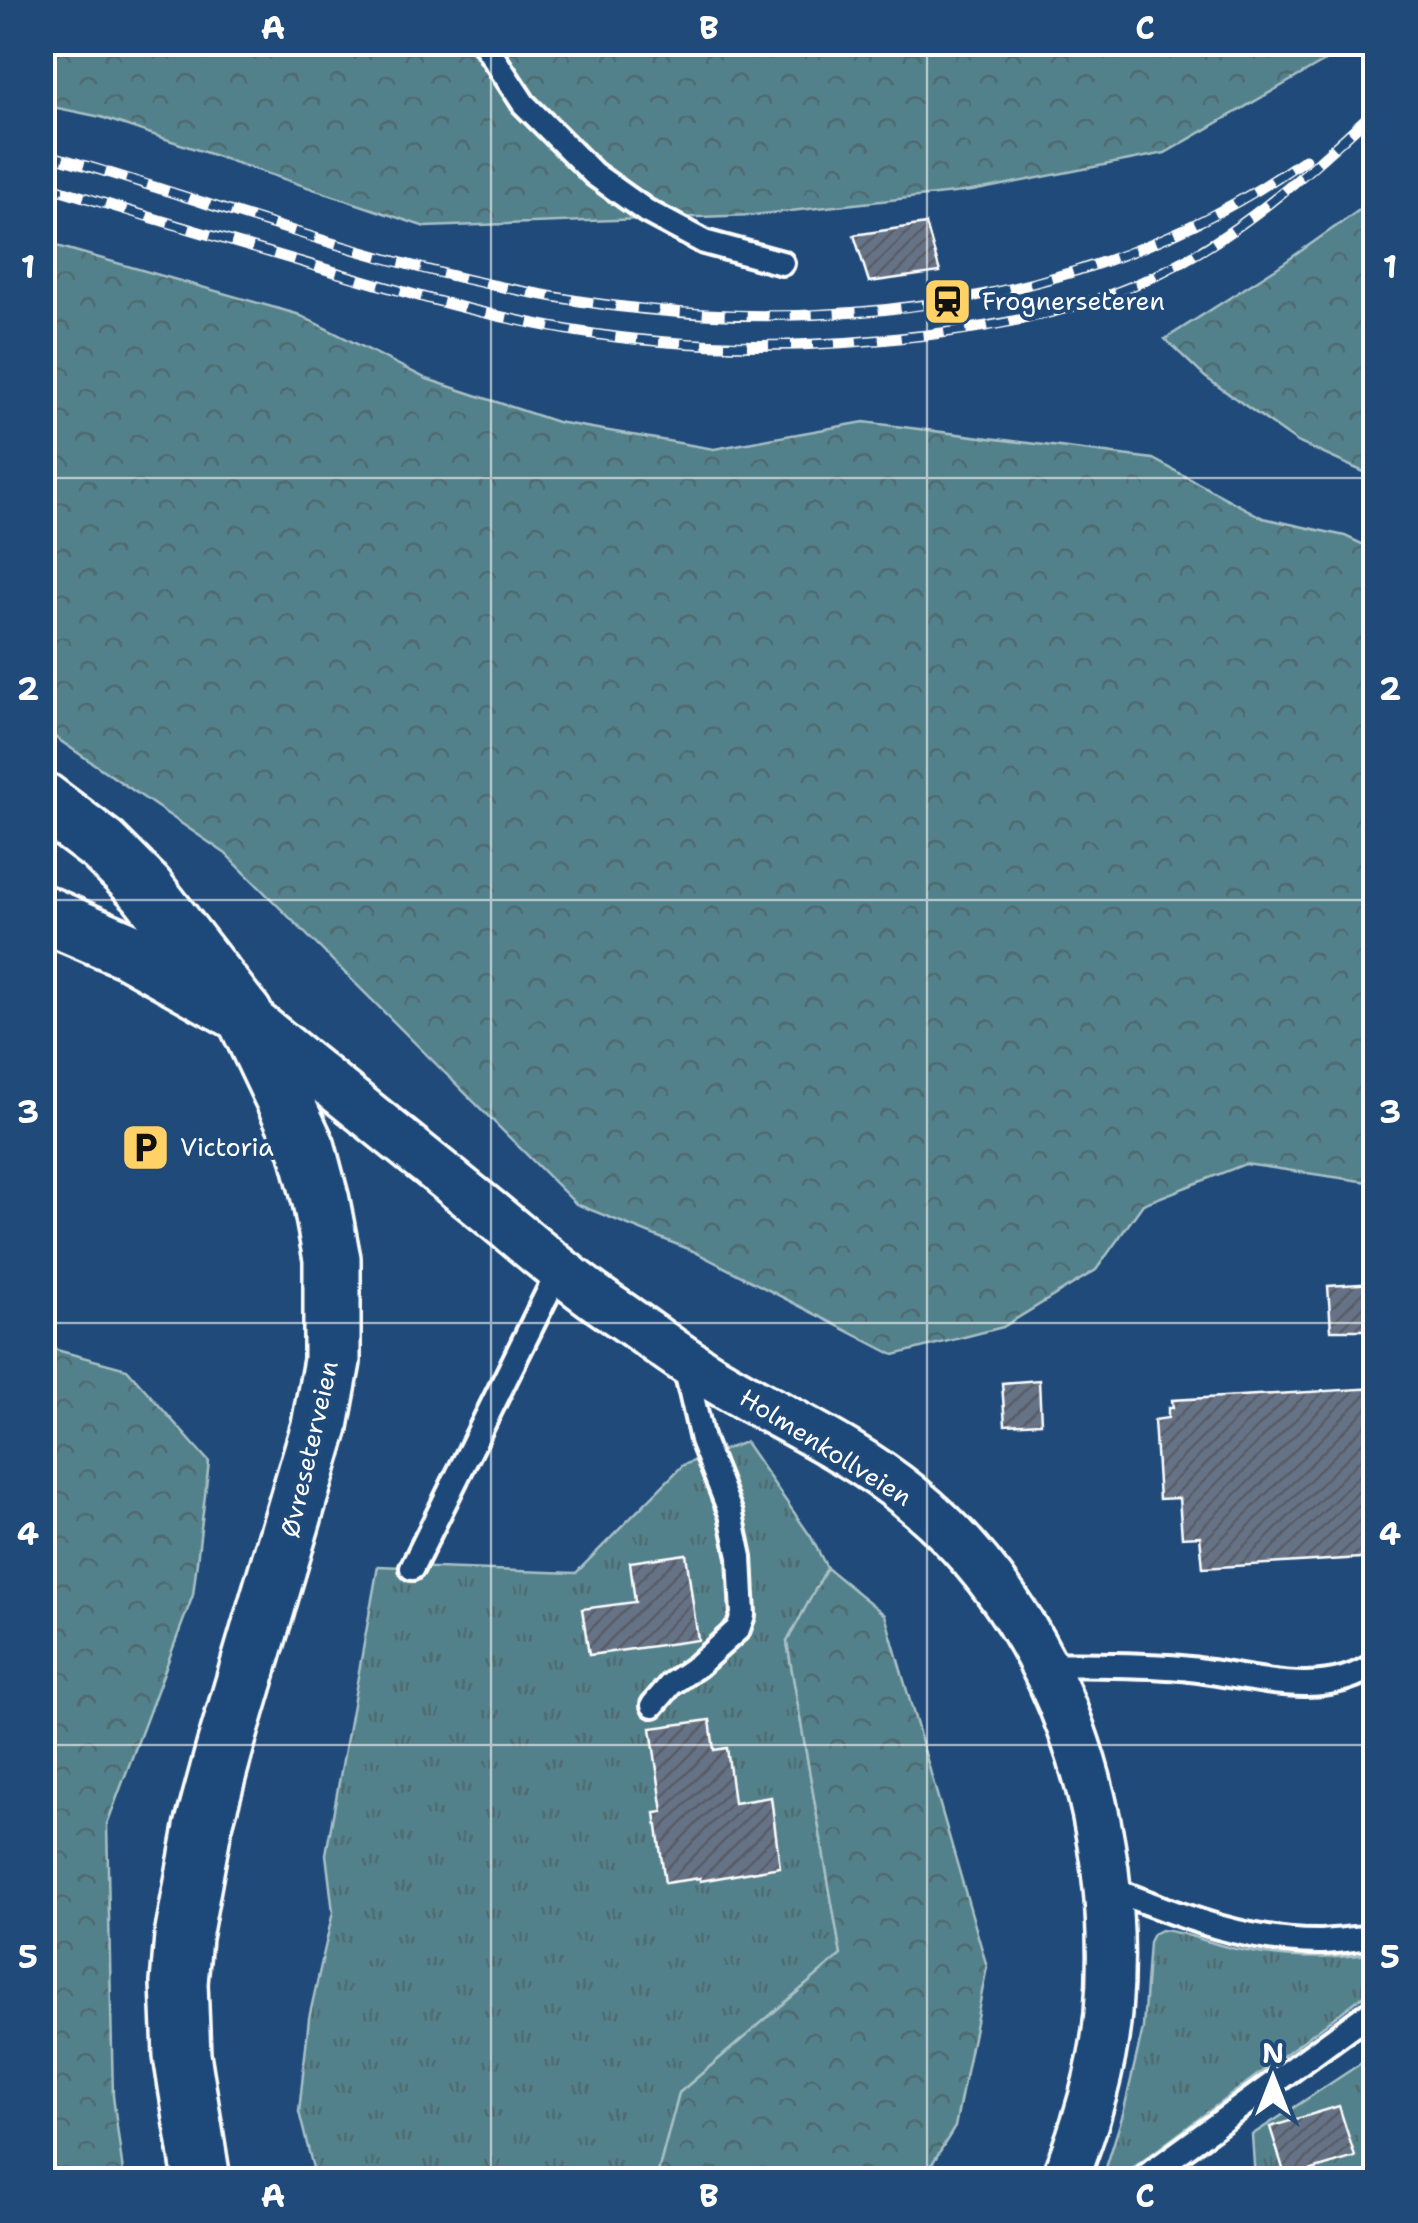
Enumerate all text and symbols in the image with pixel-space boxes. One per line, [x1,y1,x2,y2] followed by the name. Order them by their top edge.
[261,6,285,49] text: A
[699,6,719,49] text: B
[1135,6,1155,49] text: C
[21,245,35,288] text: 1
[1383,245,1397,288] text: 1
[921,275,973,327] station icon: Frognerseteren
[982,284,1165,318] place label: Frognerseteren
[17,667,39,710] text: 2
[1379,667,1401,710] text: 2
[17,1090,39,1133] text: 3
[1379,1090,1401,1133] text: 3
[119,1121,171,1173] parking icon: Victoria
[180,1130,274,1164] place label: Victoria
[272,1357,346,1541] street label: Øvreseterveien
[734,1380,918,1514] street label: Holmenkollveien
[17,1512,39,1555] text: 4
[1379,1512,1401,1555] text: 4
[18,1935,38,1978] text: 5
[1380,1935,1400,1978] text: 5
[1223,2028,1323,2128] north arrow
[1262,2034,1284,2072] text: N
[261,2174,285,2217] text: A
[699,2174,719,2217] text: B
[1135,2174,1155,2217] text: C

